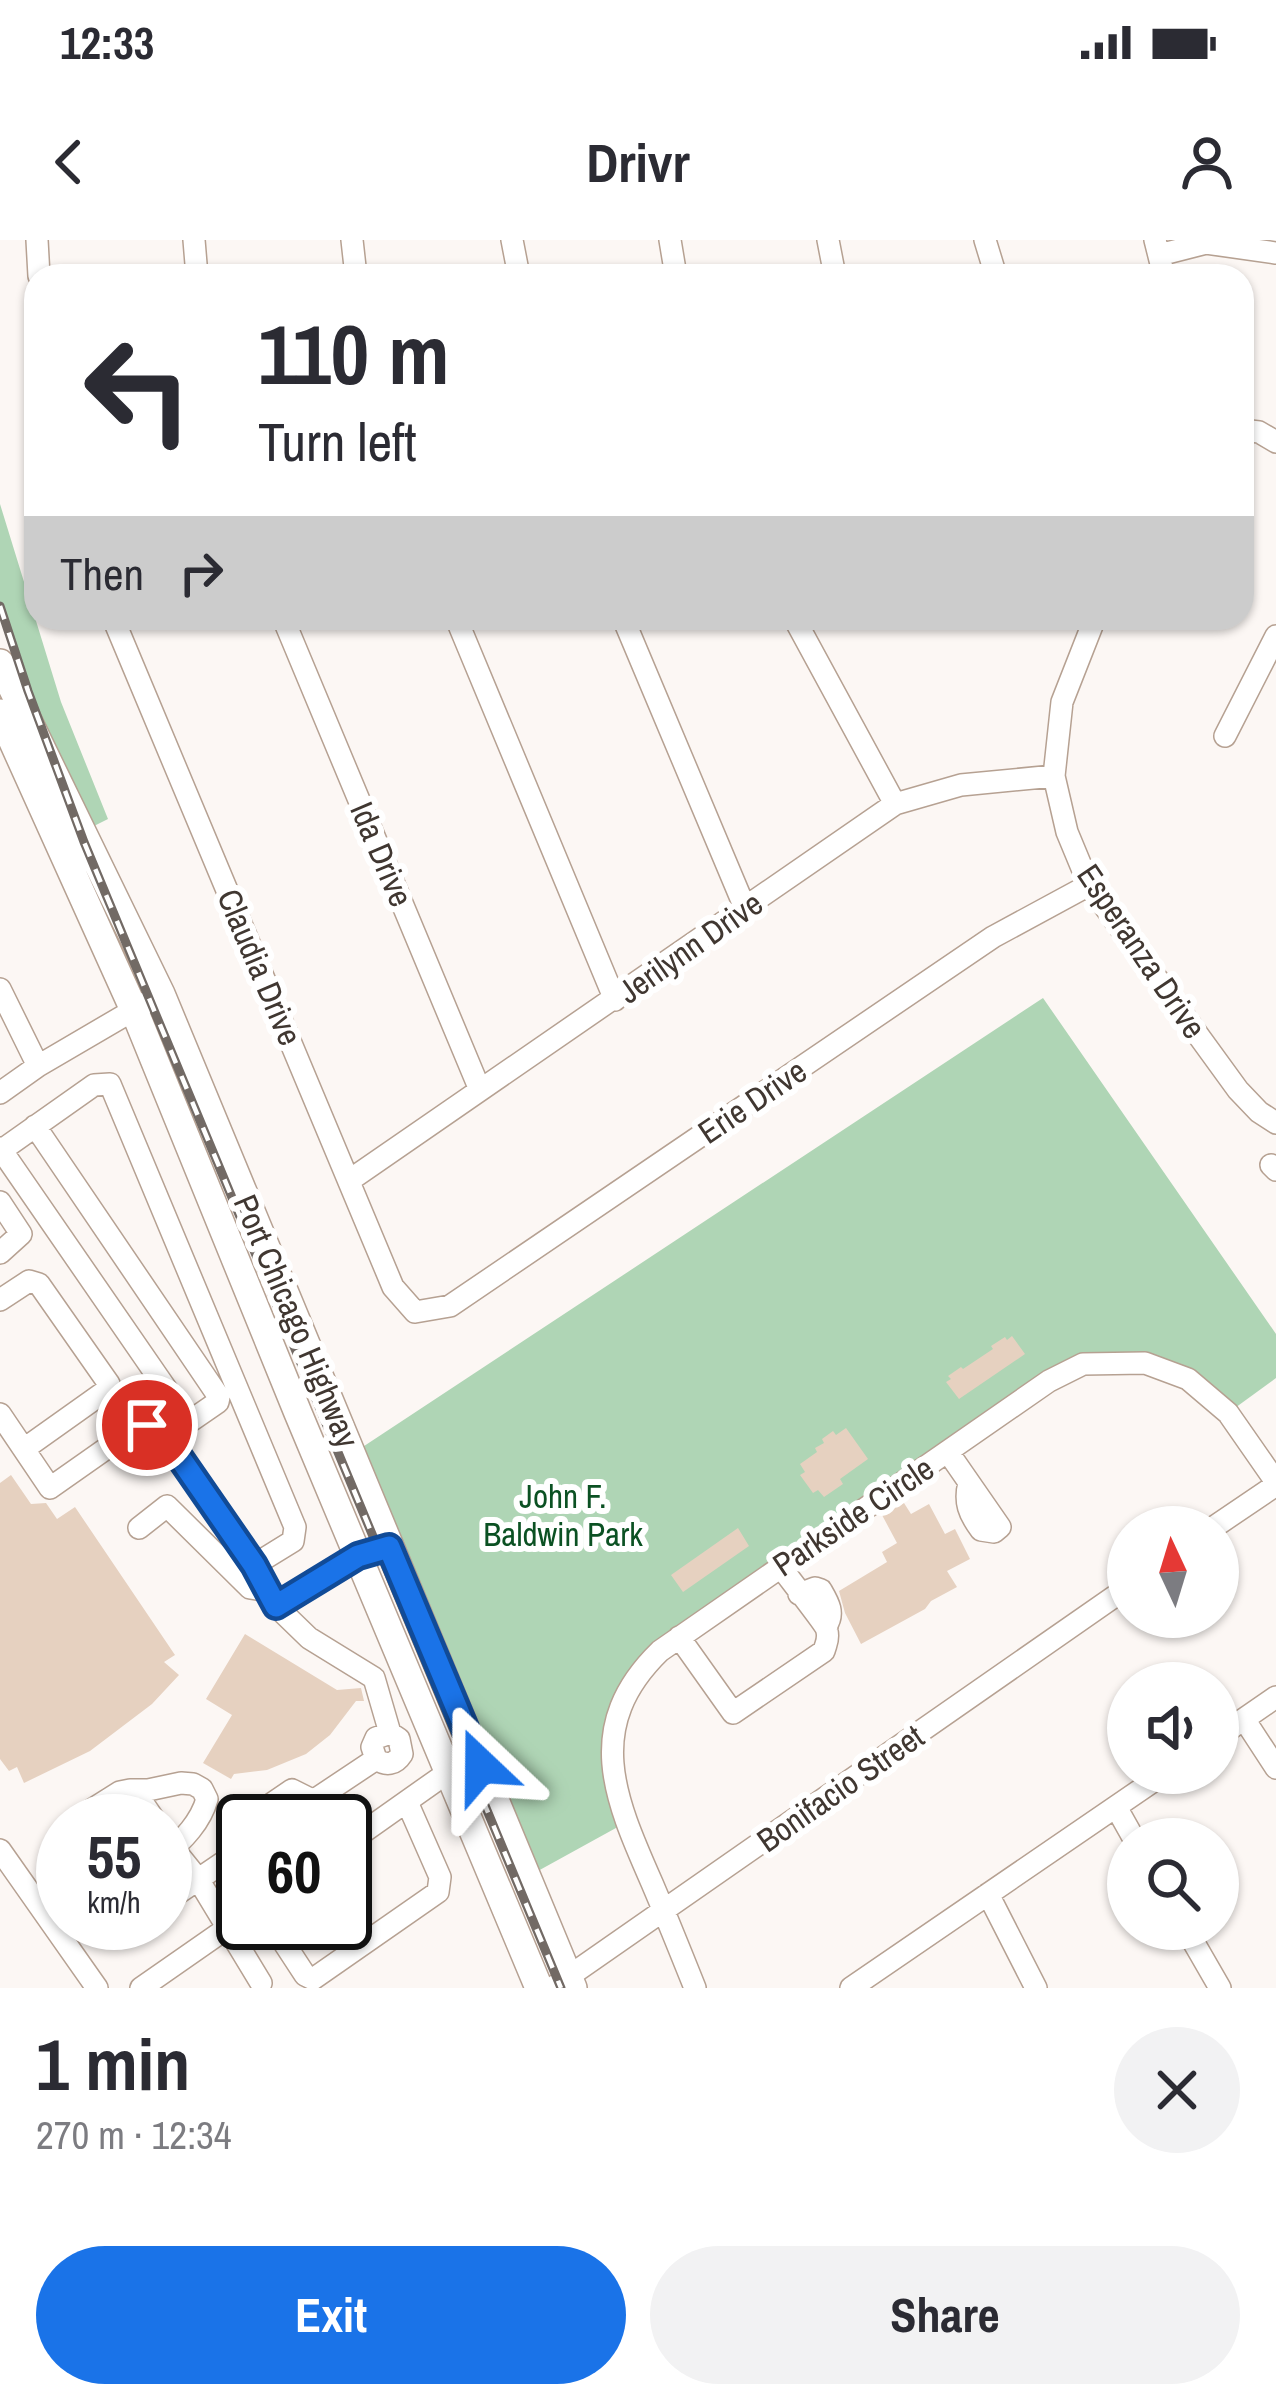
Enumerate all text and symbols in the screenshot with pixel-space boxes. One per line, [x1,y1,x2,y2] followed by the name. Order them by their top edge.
[60,12,154,73] text: 12:33
[586,126,690,199] text: Drivr
[36,129,102,195] icon: back
[1174,129,1240,195] icon: person
[258,297,450,410] text: 110 m
[60,312,216,468] icon: left
[258,405,417,478] text: Turn left
[168,540,234,606] icon: right
[60,543,144,604] text: Then
[340,795,424,913] street label: Ida Drive
[1067,855,1217,1047] street label: Esperanza Drive
[609,881,771,1013] street label: Jerilynn Drive
[207,882,313,1052] street label: Claudia Drive
[689,1049,815,1153] street label: Erie Drive
[224,1188,370,1455] street label: Port Chicago Highway
[96,1374,198,1476] pin
[114,1392,180,1458] icon: arrive
[764,1446,942,1586] street label: Parkside Circle
[483,1474,643,1556] park label: John F. Baldwin Park
[1107,1506,1239,1638] north arrow
[1107,1506,1239,1950] map controls
[1107,1662,1239,1794] button: sound
[418,1703,544,1829] position arrow
[748,1714,932,1862] street label: Bonifacio Street
[216,1794,372,1950] speed limit sign: 60
[87,1816,141,1897] text: 55
[1107,1818,1239,1950] button: search
[87,1882,141,1922] text: km/h
[36,2015,190,2112] text: 1 min
[1114,2027,1240,2153] button: close
[36,2109,232,2161] text: 270 m · 12:34
[36,2246,626,2384] button: Exit
[650,2246,1240,2384] button: Share

